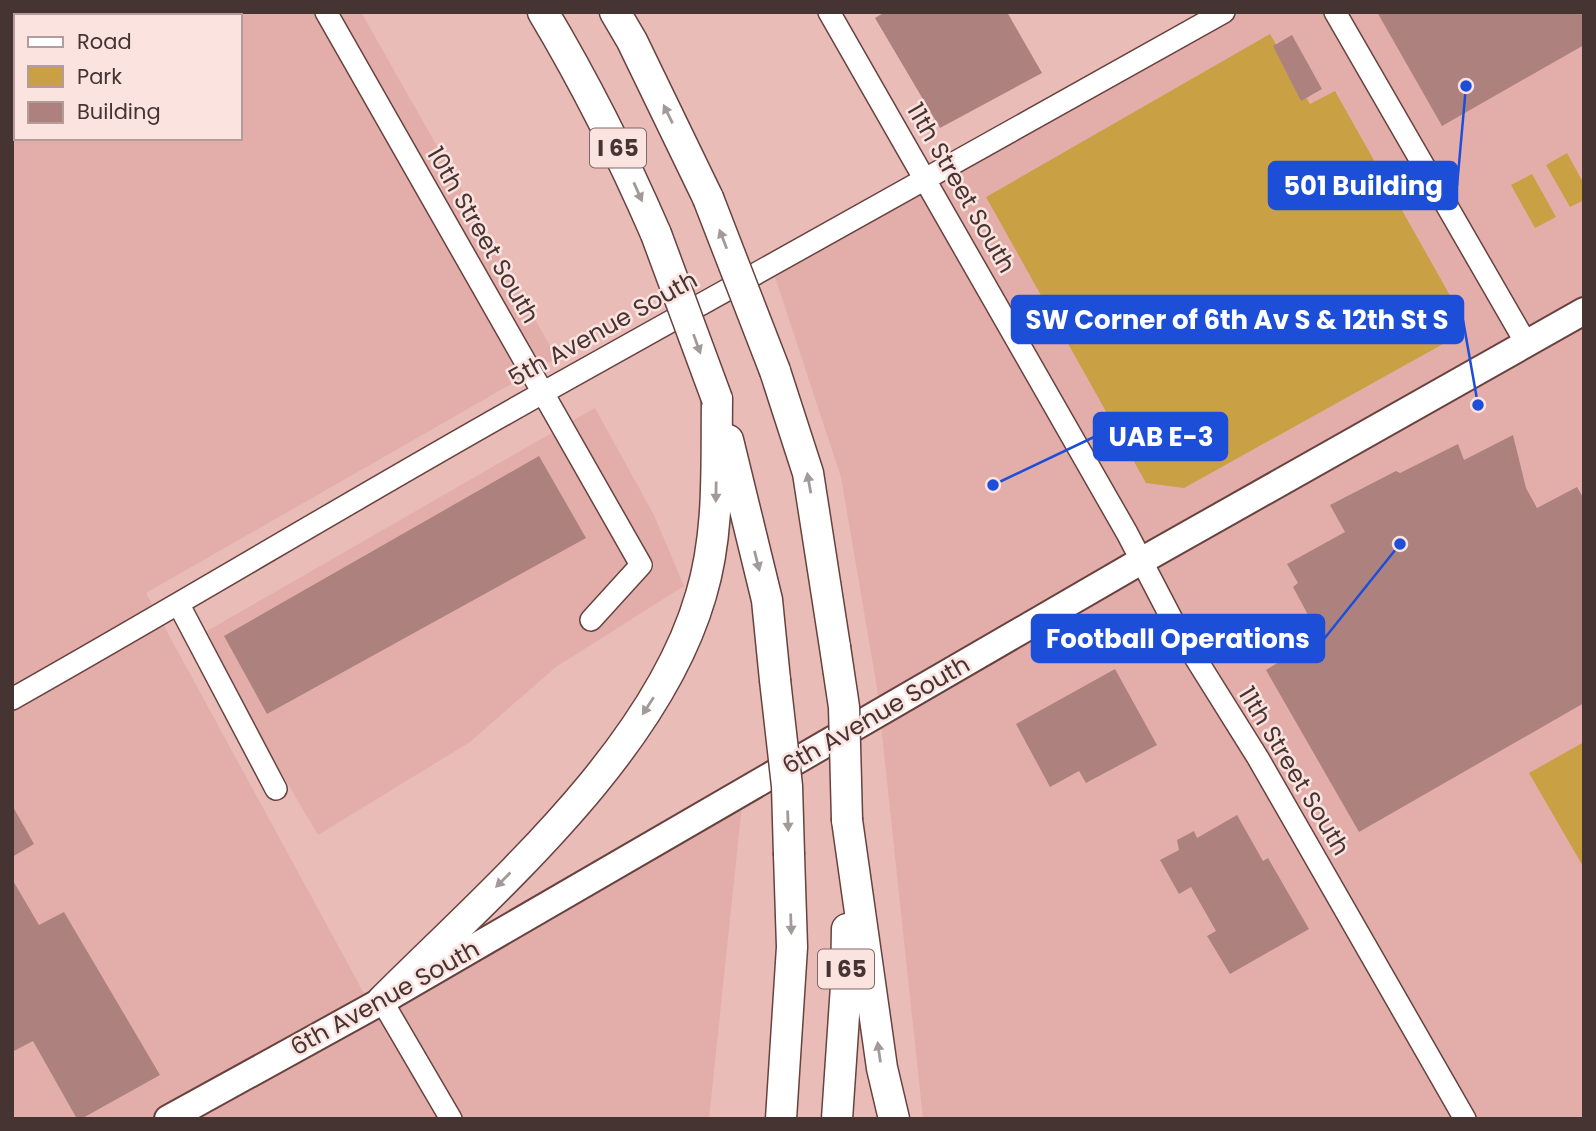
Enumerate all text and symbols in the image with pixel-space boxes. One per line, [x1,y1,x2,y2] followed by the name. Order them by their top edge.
[14,14,242,140] legend
[77,27,132,56] text: Road
[77,62,122,91] text: Park
[77,97,161,126] text: Building
[899,97,1024,279] street label: 11th Street South
[662,104,673,124] one-way arrow
[590,128,646,168] road number: I 65
[419,140,547,329] street label: 10th Street South
[1269,162,1457,209] callout: 501 Building
[1283,168,1443,204] text: 501 Building
[633,181,644,202] one-way arrow
[718,228,729,249] one-way arrow
[502,263,703,394] street label: 5th Avenue South
[1012,296,1463,343] callout: SW Corner of 6th Av S & 12th St S
[1025,302,1449,338] text: SW Corner of 6th Av S & 12th St S
[692,334,703,355] one-way arrow
[1094,413,1227,460] callout: UAB E-3
[1108,419,1214,455] text: UAB E-3
[803,472,814,494] one-way arrow
[710,481,722,503] one-way arrow
[752,550,763,572] one-way arrow
[1032,615,1324,662] callout: Football Operations
[1046,621,1310,657] text: Football Operations
[776,647,975,782] street label: 6th Avenue South
[1231,680,1358,861] street label: 11th Street South
[642,696,655,715] one-way arrow
[782,810,793,832] one-way arrow
[495,871,512,887] one-way arrow
[785,913,796,935] one-way arrow
[284,932,485,1063] street label: 6th Avenue South
[818,950,874,988] road number: I 65
[874,1041,885,1063] one-way arrow

